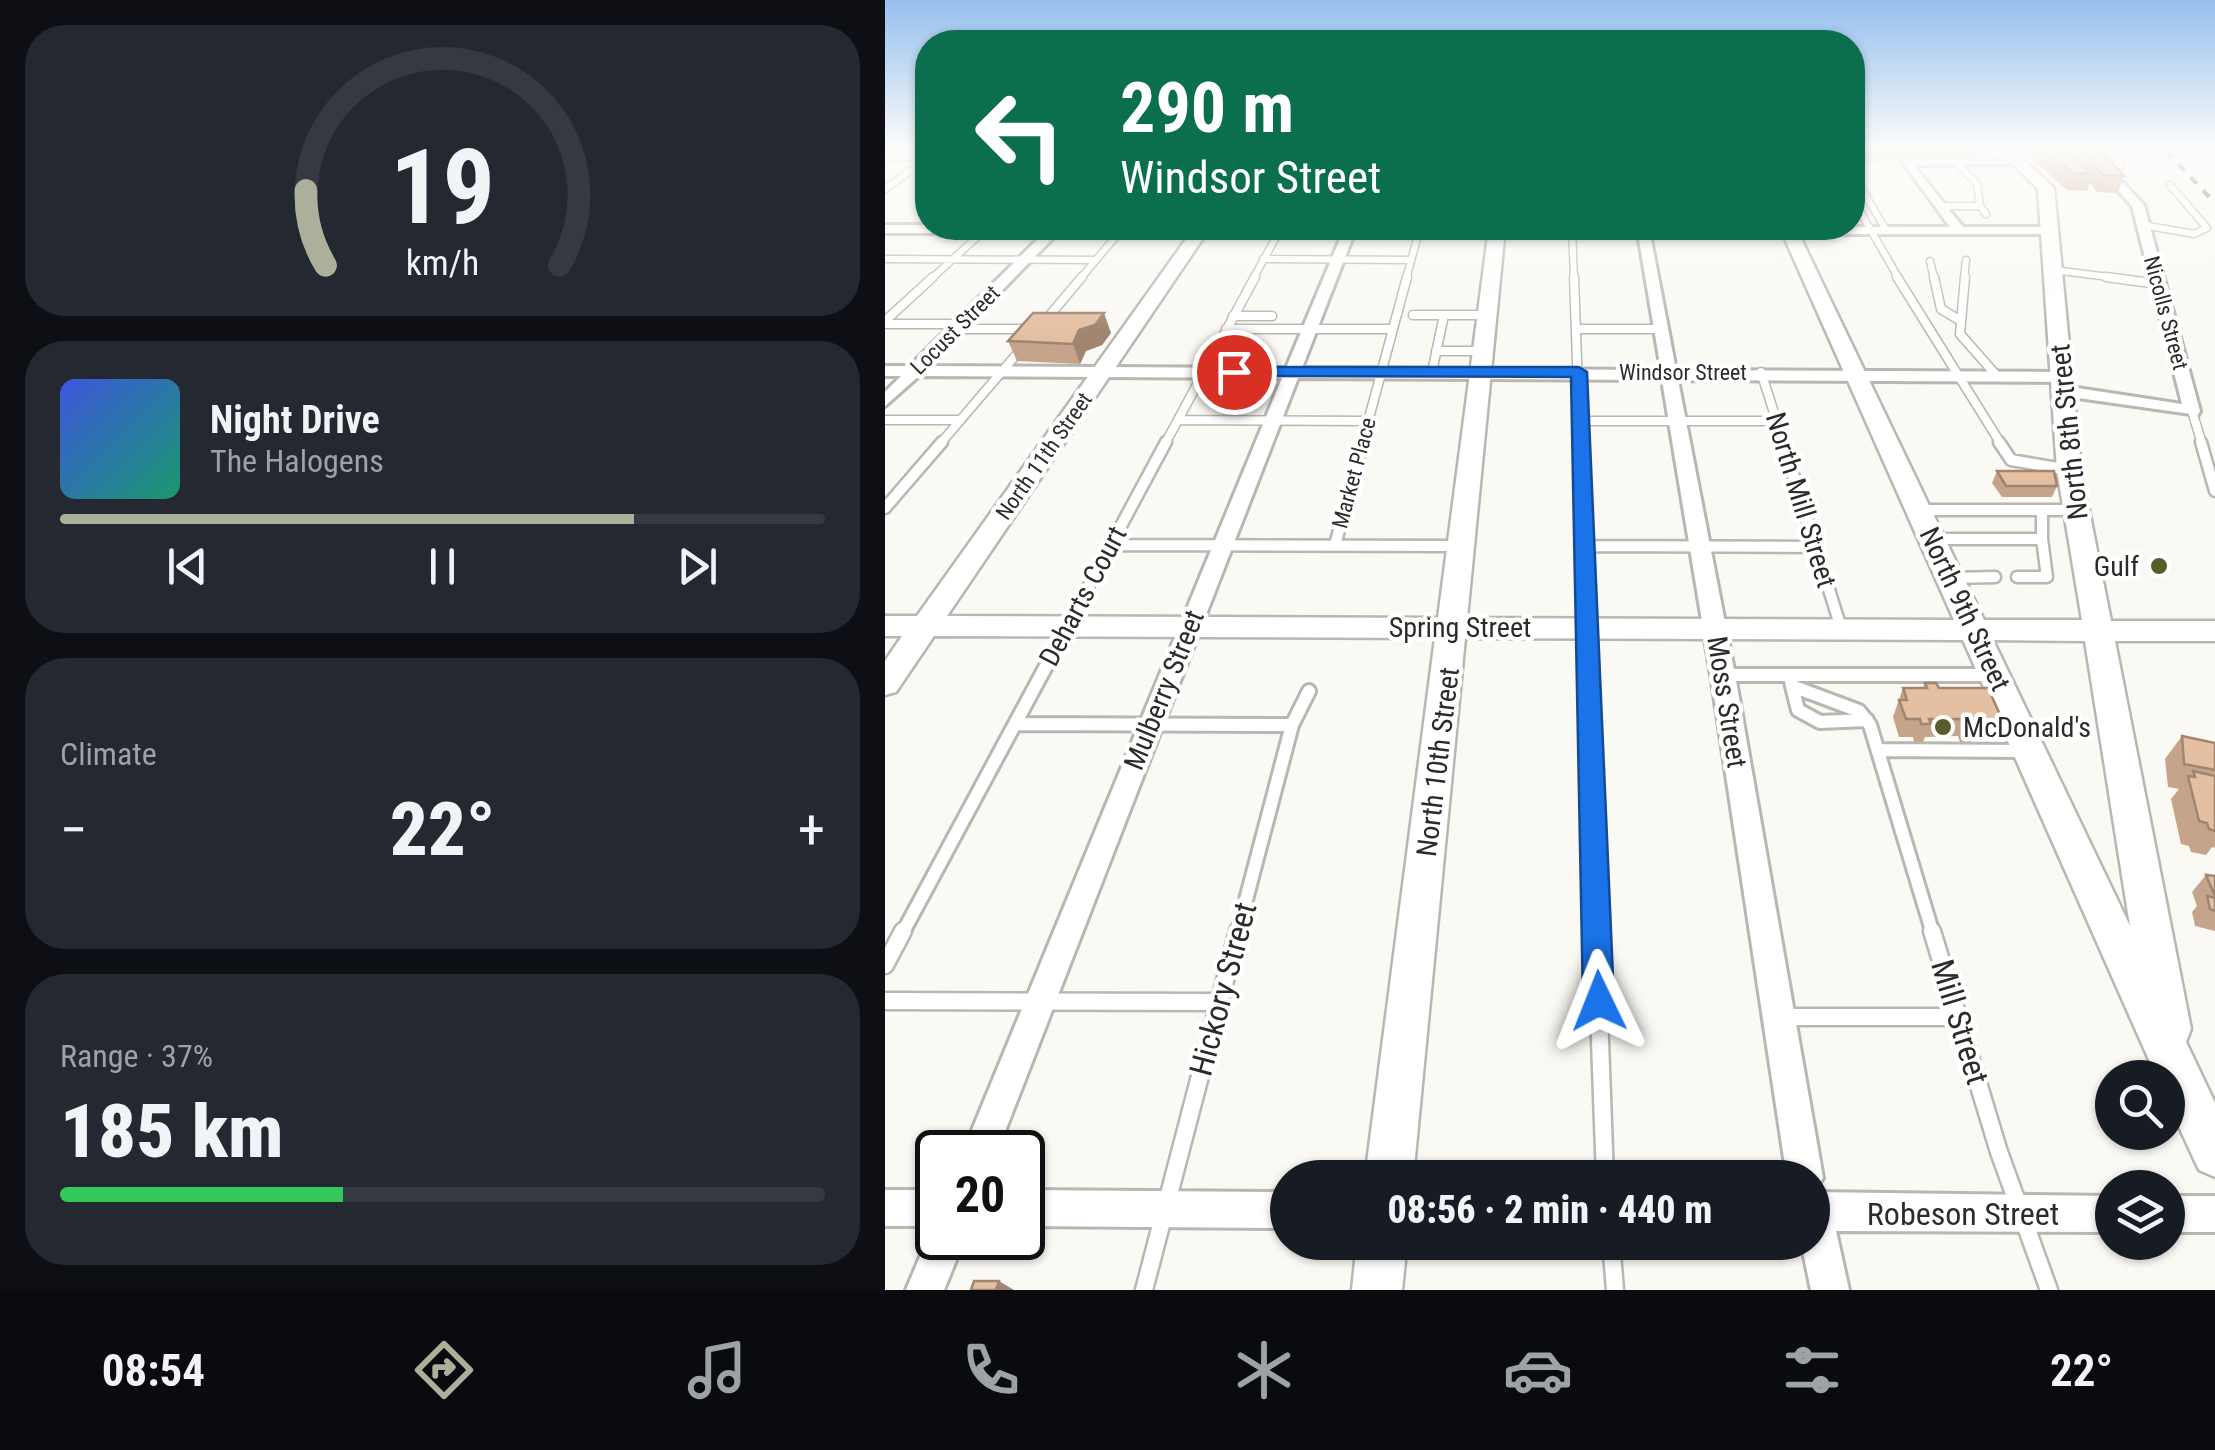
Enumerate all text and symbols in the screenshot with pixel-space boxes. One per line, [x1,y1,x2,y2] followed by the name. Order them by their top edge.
[1120,67,1294,149] text: 290 m
[955,70,1085,200] icon: left
[390,127,495,248] text: 19
[1120,151,1381,204] text: Windsor Street
[406,242,479,284] text: km/h
[2139,253,2193,373] street label: Nicolls Street
[905,280,1005,380] street label: Locust Street
[1192,330,1277,415] pin
[2043,342,2095,522] street label: North 8th Street
[1207,345,1262,400] icon: arrive
[1619,360,1747,385] street label: Windsor Street
[991,388,1097,524] street label: North 11th Street
[210,398,380,442] text: Night Drive
[1759,408,1843,592] street label: North Mill Street
[1327,415,1381,531] street label: Market Place
[210,442,384,480] text: The Halogens
[1032,520,1134,672] street label: Deharts Court
[1913,522,2017,696] street label: North 9th Street
[160,539,215,594] icon: previous
[415,539,470,594] icon: pause
[670,539,725,594] icon: next
[2094,550,2139,583] place label: Gulf
[2148,555,2170,577] marker: Gulf
[1117,605,1211,775] street label: Mulberry Street
[1389,611,1531,644] street label: Spring Street
[1700,634,1754,770] street label: Moss Street
[1410,666,1466,858] street label: North 10th Street
[1963,711,2091,744] place label: McDonald's
[1932,716,1954,738] marker: McDonald's
[60,735,157,773] text: Climate
[390,785,495,873] text: 22°
[60,798,88,862] text: −
[798,798,825,862] text: +
[1182,898,1264,1080] street label: Hickory Street
[1547,949,1651,1053] position arrow
[1923,955,1997,1089] street label: Mill Street
[60,1037,213,1075] text: Range · 37%
[2095,1060,2185,1260] map controls
[2095,1060,2185,1150] button: search
[60,1087,283,1175] text: 185 km
[915,1130,1045,1260] speed limit sign: 20
[2095,1170,2185,1260] button: layers
[1388,1188,1712,1232] text: 08:56 · 2 min · 440 m
[1867,1195,2059,1233] street label: Robeson Street
[409,1335,479,1405] icon: directions
[682,1335,752,1405] icon: music
[956,1335,1026,1405] icon: phone
[1229,1335,1299,1405] icon: climate
[1503,1335,1573,1405] icon: car
[1777,1335,1847,1405] icon: filters
[102,1344,205,1397] text: 08:54
[2050,1344,2113,1397] text: 22°

